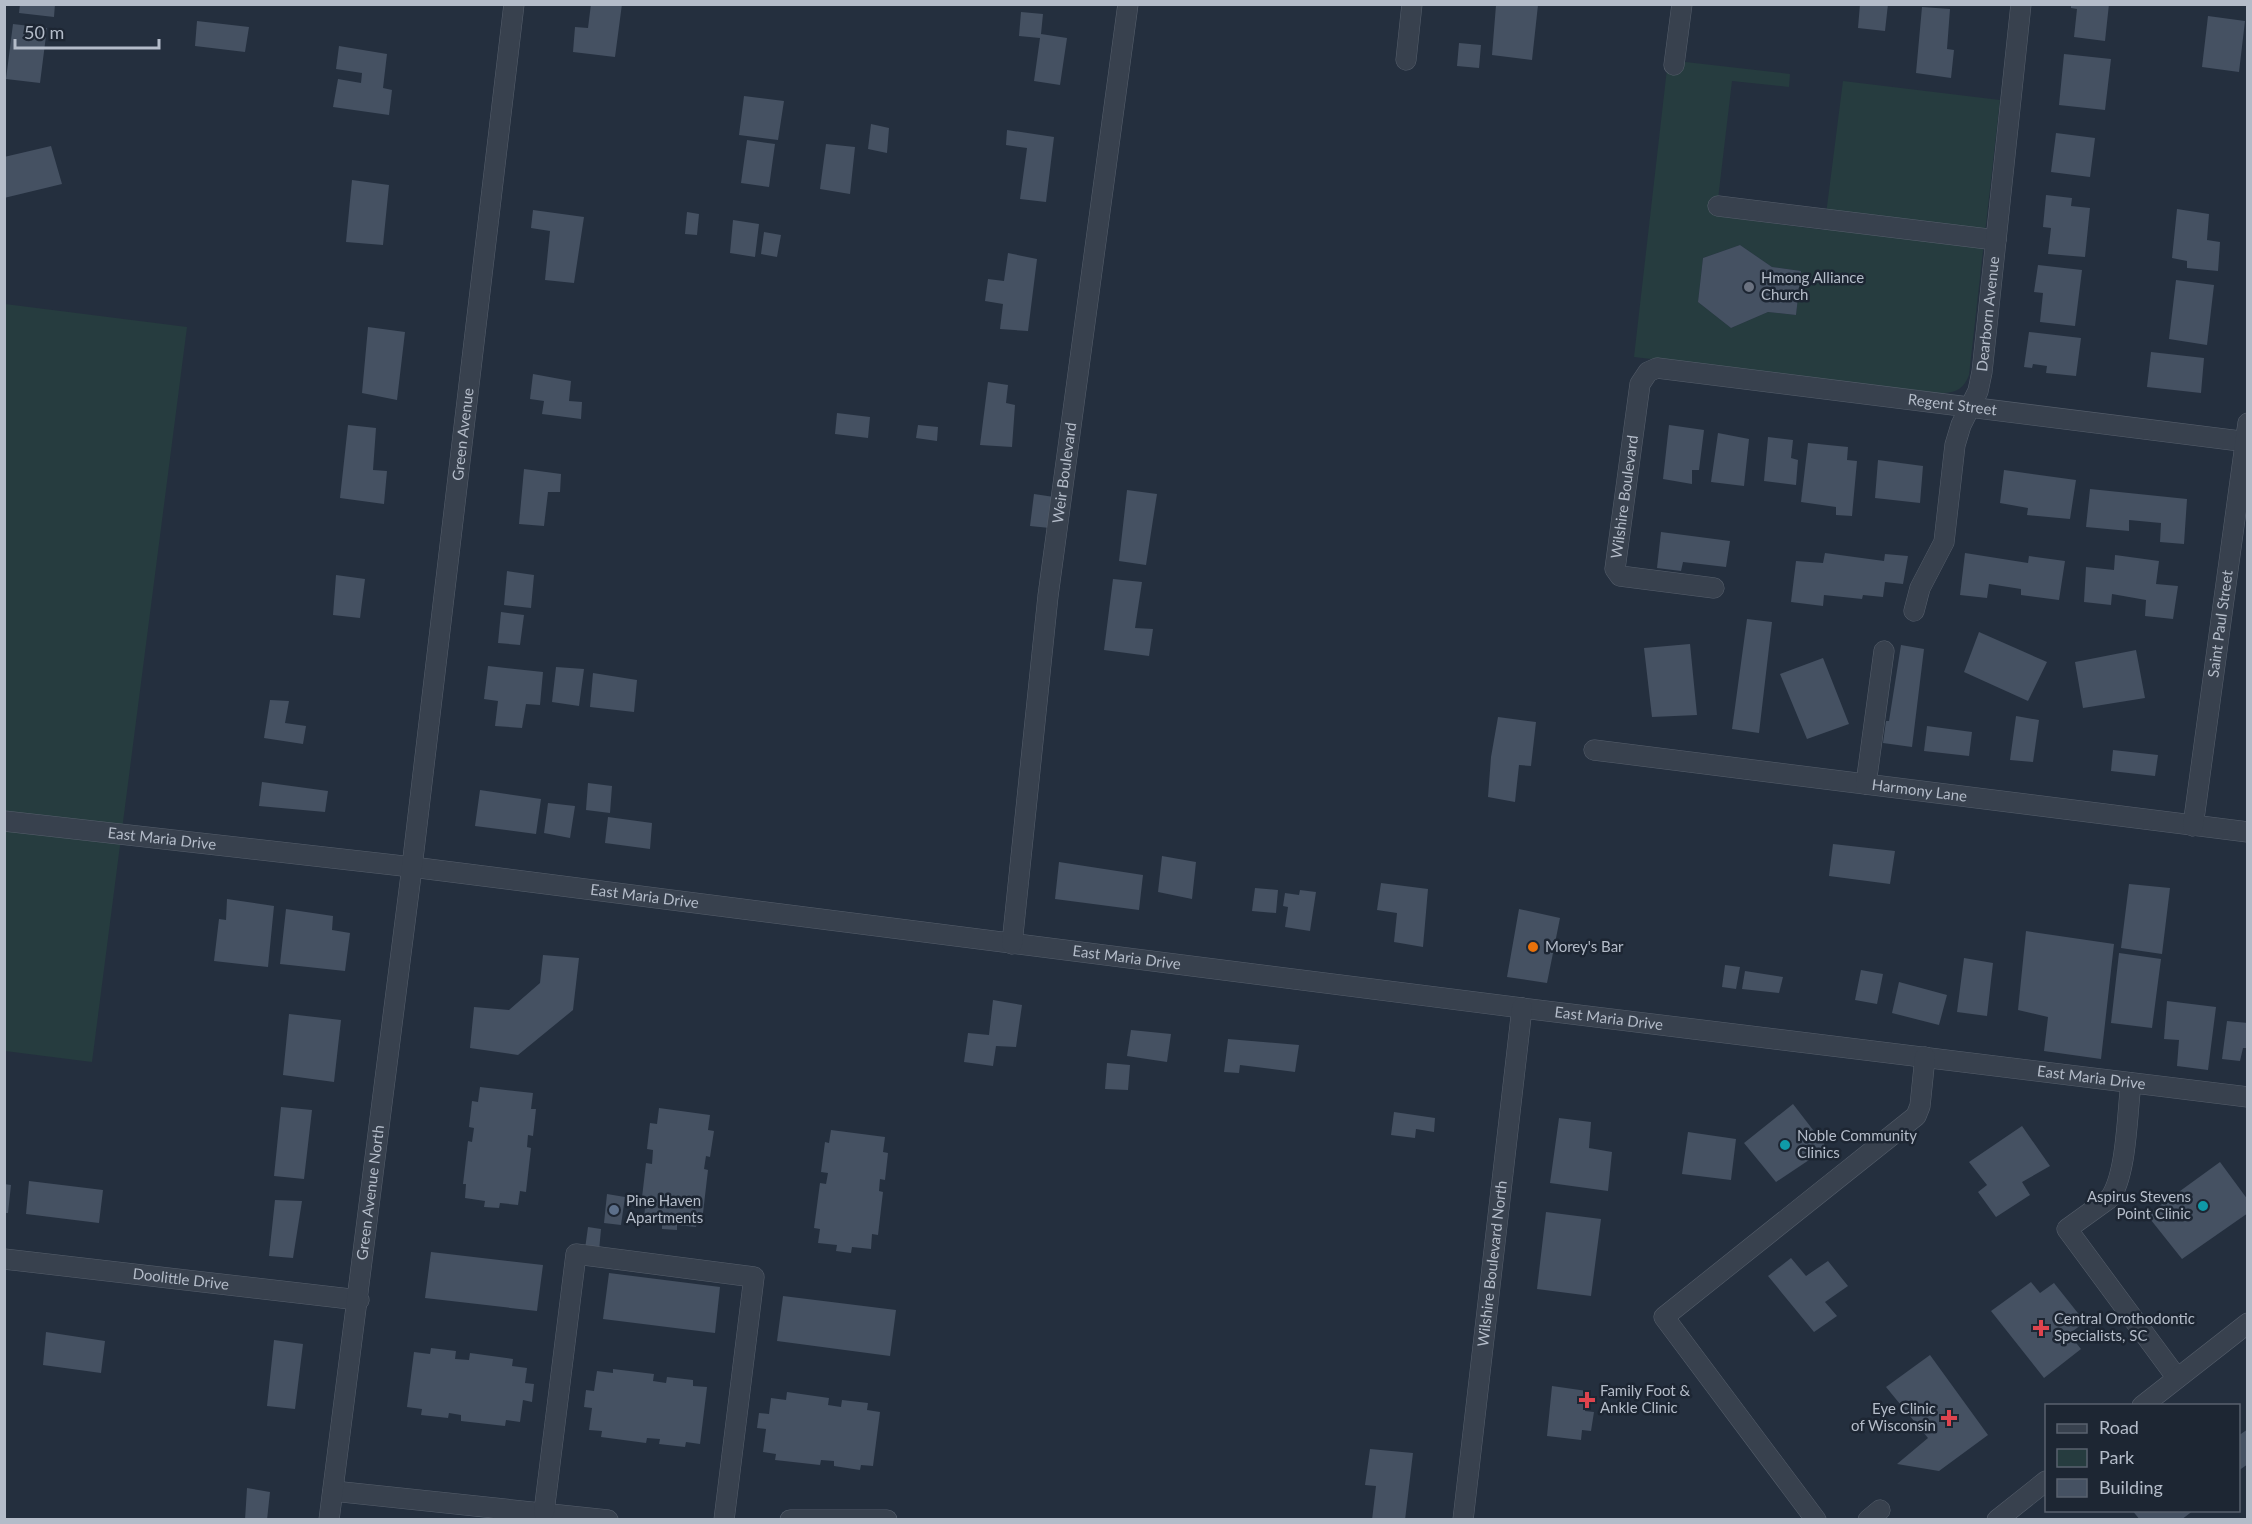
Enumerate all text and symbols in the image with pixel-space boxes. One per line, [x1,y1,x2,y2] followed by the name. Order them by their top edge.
[15,12,159,50] scale bar
[24,21,64,43] text: 50 m
[1972,255,2002,372] street label: Dearborn Avenue
[1761,268,1864,303] place label: Hmong Alliance Church
[1742,280,1756,294] marker: Hmong Alliance Church
[448,387,477,482] street label: Green Avenue
[1907,390,1999,419] street label: Regent Street
[1048,421,1079,524] street label: Weir Boulevard
[1606,434,1641,560] street label: Wilshire Boulevard
[2203,568,2236,679] street label: Saint Paul Street
[1871,775,1968,805] street label: Harmony Lane
[107,823,217,853] street label: East Maria Drive
[589,880,700,911] street label: East Maria Drive
[1545,937,1624,955] place label: Morey's Bar
[1526,940,1540,954] marker: Morey's Bar
[1072,941,1182,973] street label: East Maria Drive
[1554,1002,1664,1033] street label: East Maria Drive
[2036,1061,2147,1092] street label: East Maria Drive
[352,1124,387,1261] street label: Green Avenue North
[1797,1126,1917,1161] place label: Noble Community Clinics
[1778,1138,1792,1152] marker: Noble Community Clinics
[1473,1179,1510,1348] street label: Wilshire Boulevard North
[2087,1187,2191,1222] place label: Aspirus Stevens Point Clinic
[626,1191,703,1226] place label: Pine Haven Apartments
[2196,1199,2210,1213] marker: Aspirus Stevens Point Clinic
[607,1203,621,1217] marker: Pine Haven Apartments
[132,1264,230,1293] street label: Doolittle Drive
[2054,1309,2195,1344] place label: Central Orothodontic Specialists, SC
[2032,1319,2050,1337] marker: Central Orothodontic Specialists, SC
[1600,1381,1690,1416] place label: Family Foot & Ankle Clinic
[1578,1391,1596,1409] marker: Family Foot & Ankle Clinic
[1851,1399,1936,1434] place label: Eye Clinic of Wisconsin
[2045,1404,2240,1512] legend
[1940,1409,1958,1427] marker: Eye Clinic of Wisconsin
[2099,1416,2139,1438] text: Road
[2099,1446,2135,1468] text: Park
[2099,1476,2163,1498] text: Building

